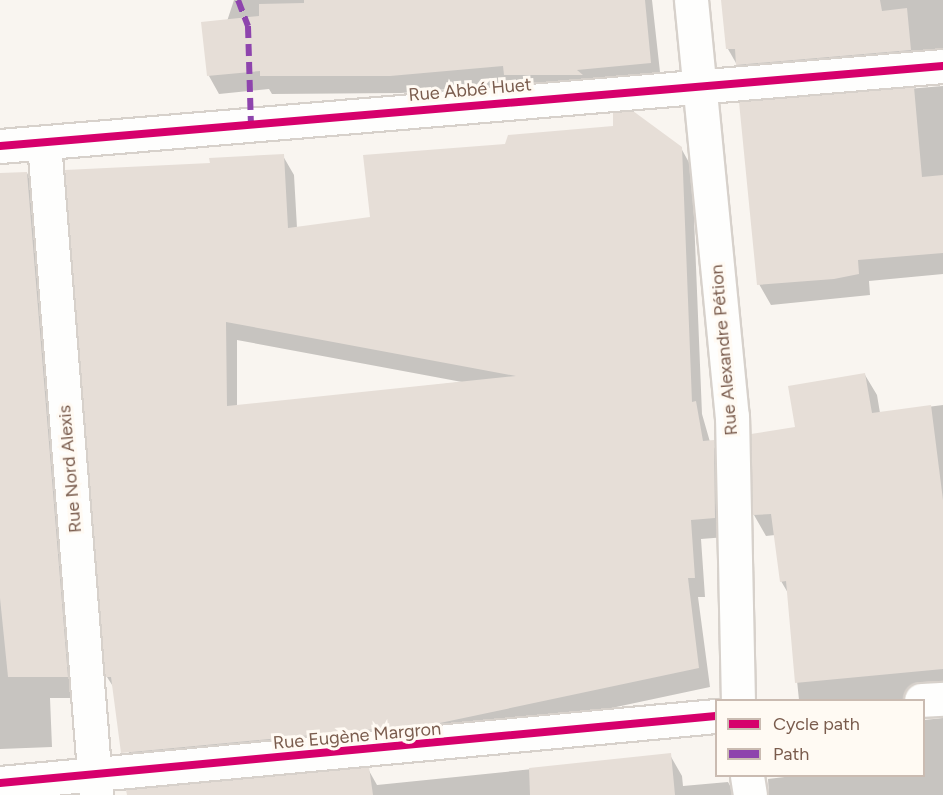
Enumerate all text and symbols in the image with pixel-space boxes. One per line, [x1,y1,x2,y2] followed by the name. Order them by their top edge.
[408,74,532,106] street label: Rue Abbé Huet
[706,264,742,436] street label: Rue Alexandre Pétion
[54,404,86,534] street label: Rue Nord Alexis
[715,699,925,777] legend
[773,713,860,735] text: Cycle path
[272,718,442,754] street label: Rue Eugène Margron
[773,743,809,765] text: Path

